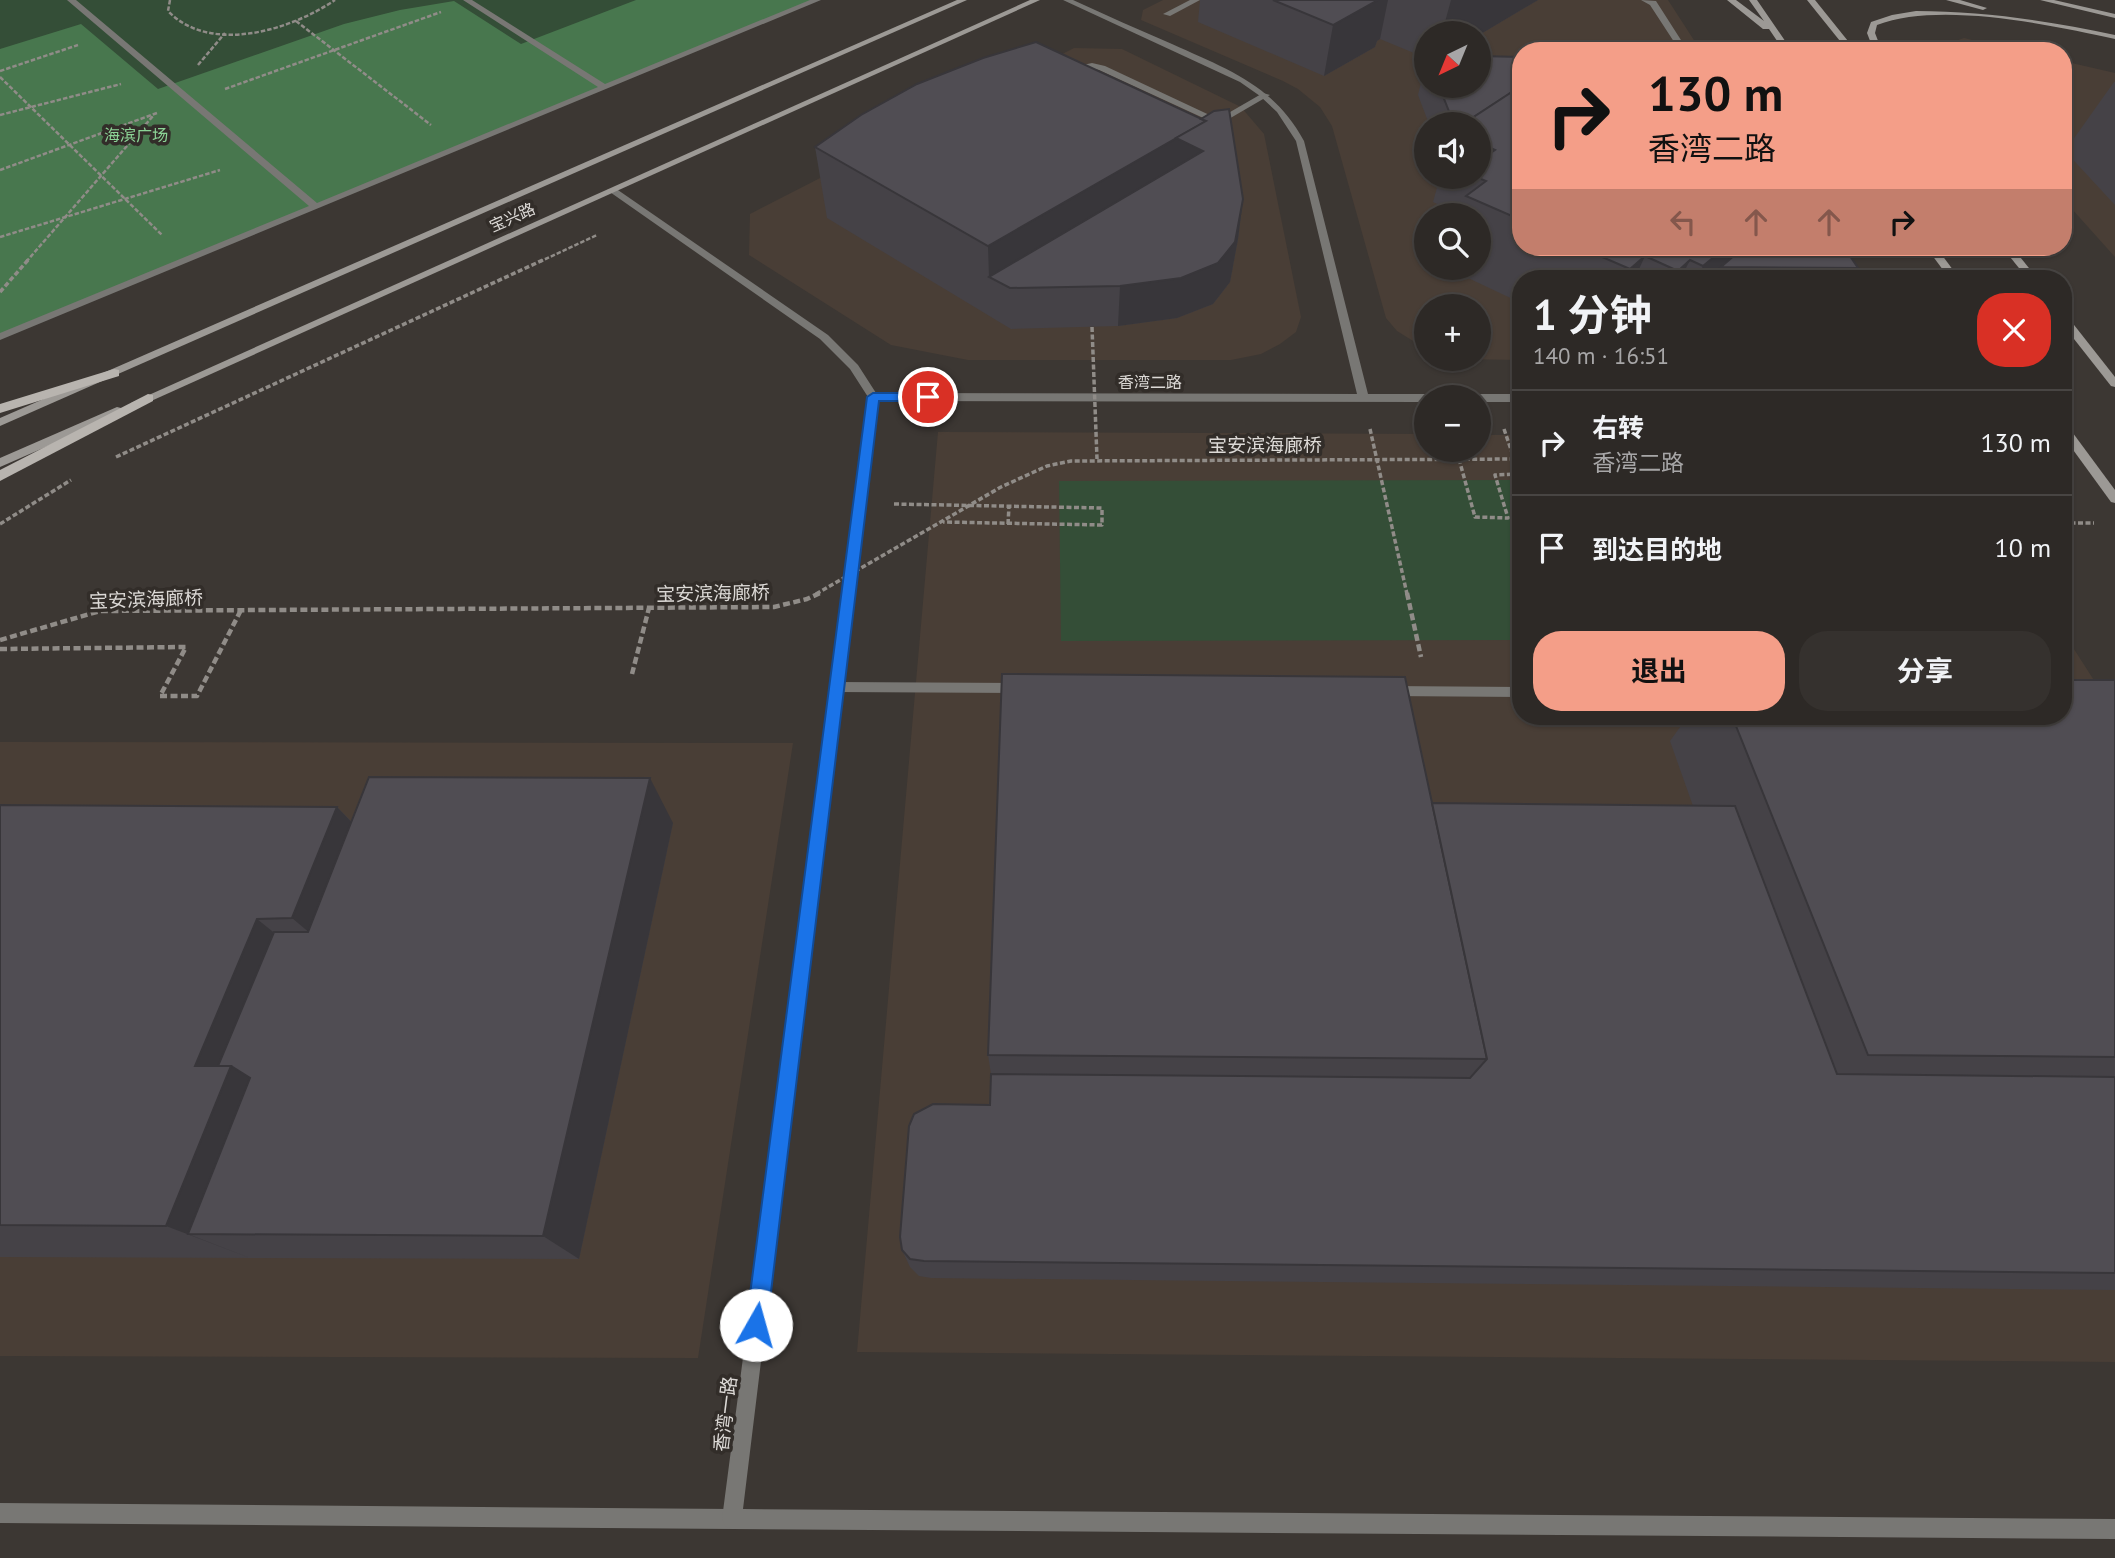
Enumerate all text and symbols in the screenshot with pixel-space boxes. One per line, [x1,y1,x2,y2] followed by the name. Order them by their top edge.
[1414,21,1491,98] north arrow
[1414,21,1491,462] map controls
[1648,61,1783,125] text: 130 m
[1533,70,1624,161] icon: right
[1414,112,1491,189] button: sound
[104,125,168,145] park label: 海滨广场
[1648,127,1776,169] text: 香湾二路
[486,198,538,236] street label: 宝兴路
[1414,203,1491,280] button: search
[1664,203,1702,241] icon: left
[1737,203,1775,241] icon: ahead
[1810,203,1848,241] icon: ahead
[1883,203,1921,241] icon: right
[1533,287,1651,342] text: 1 分钟
[1977,293,2051,367] button: close
[1414,294,1491,371] button: +
[1533,341,1669,370] text: 140 m · 16:51
[898,367,958,427] pin
[1118,372,1182,392] street label: 香湾二路
[909,378,947,416] icon: arrive
[1414,385,1491,462] button: −
[1592,411,1644,444] text: 右转
[1533,424,1571,462] icon: right
[1980,426,2051,459] text: 130 m
[1208,433,1322,457] street label: 宝安滨海廊桥
[1592,448,1684,477] text: 香湾二路
[1533,529,1571,567] icon: arrive
[1995,531,2051,564] text: 10 m
[1592,533,1722,566] text: 到达目的地
[656,580,770,606] street label: 宝安滨海廊桥
[89,585,203,613] street label: 宝安滨海廊桥
[1533,631,1785,711] button: 退出
[1799,631,2051,711] button: 分享
[719,1288,793,1362] position arrow
[708,1375,742,1453] street label: 香湾一路

